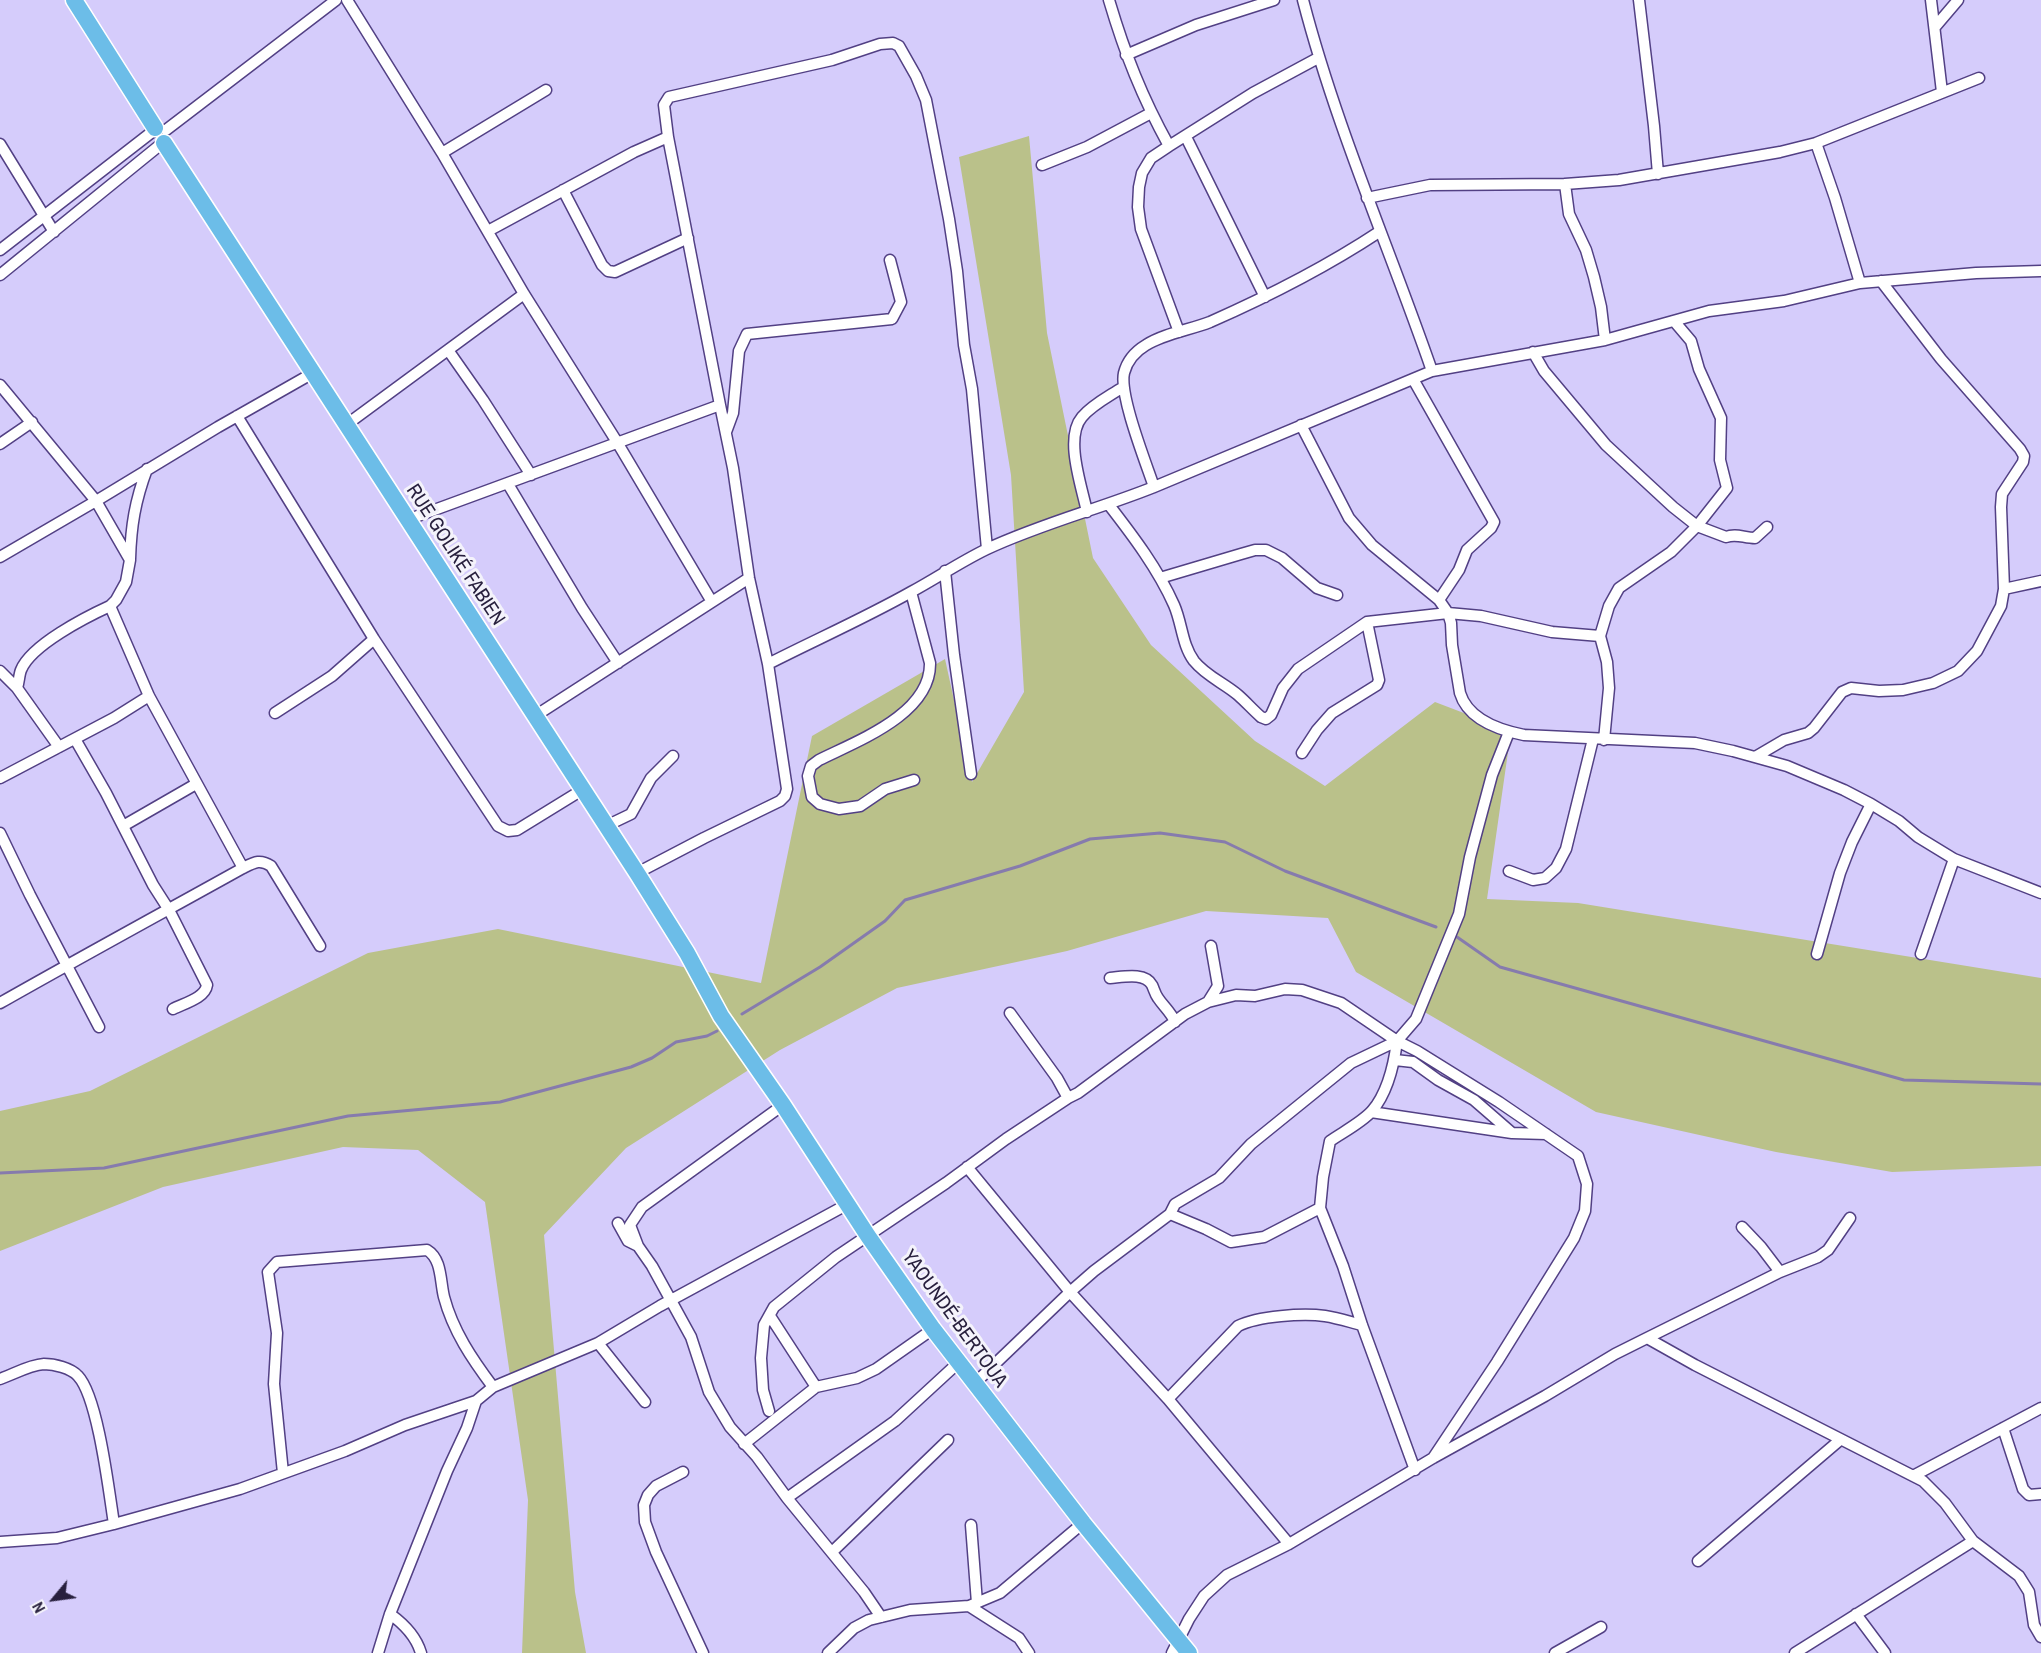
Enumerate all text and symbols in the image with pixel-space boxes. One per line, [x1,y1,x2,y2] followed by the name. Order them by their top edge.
[401,480,509,630] street label: RUE GOLIKÉ FABIEN
[896,1246,1012,1392] street label: YAOUNDÉ-BERTOUA
[24,1569,84,1629] north arrow
[26,1598,50,1617] text: N

